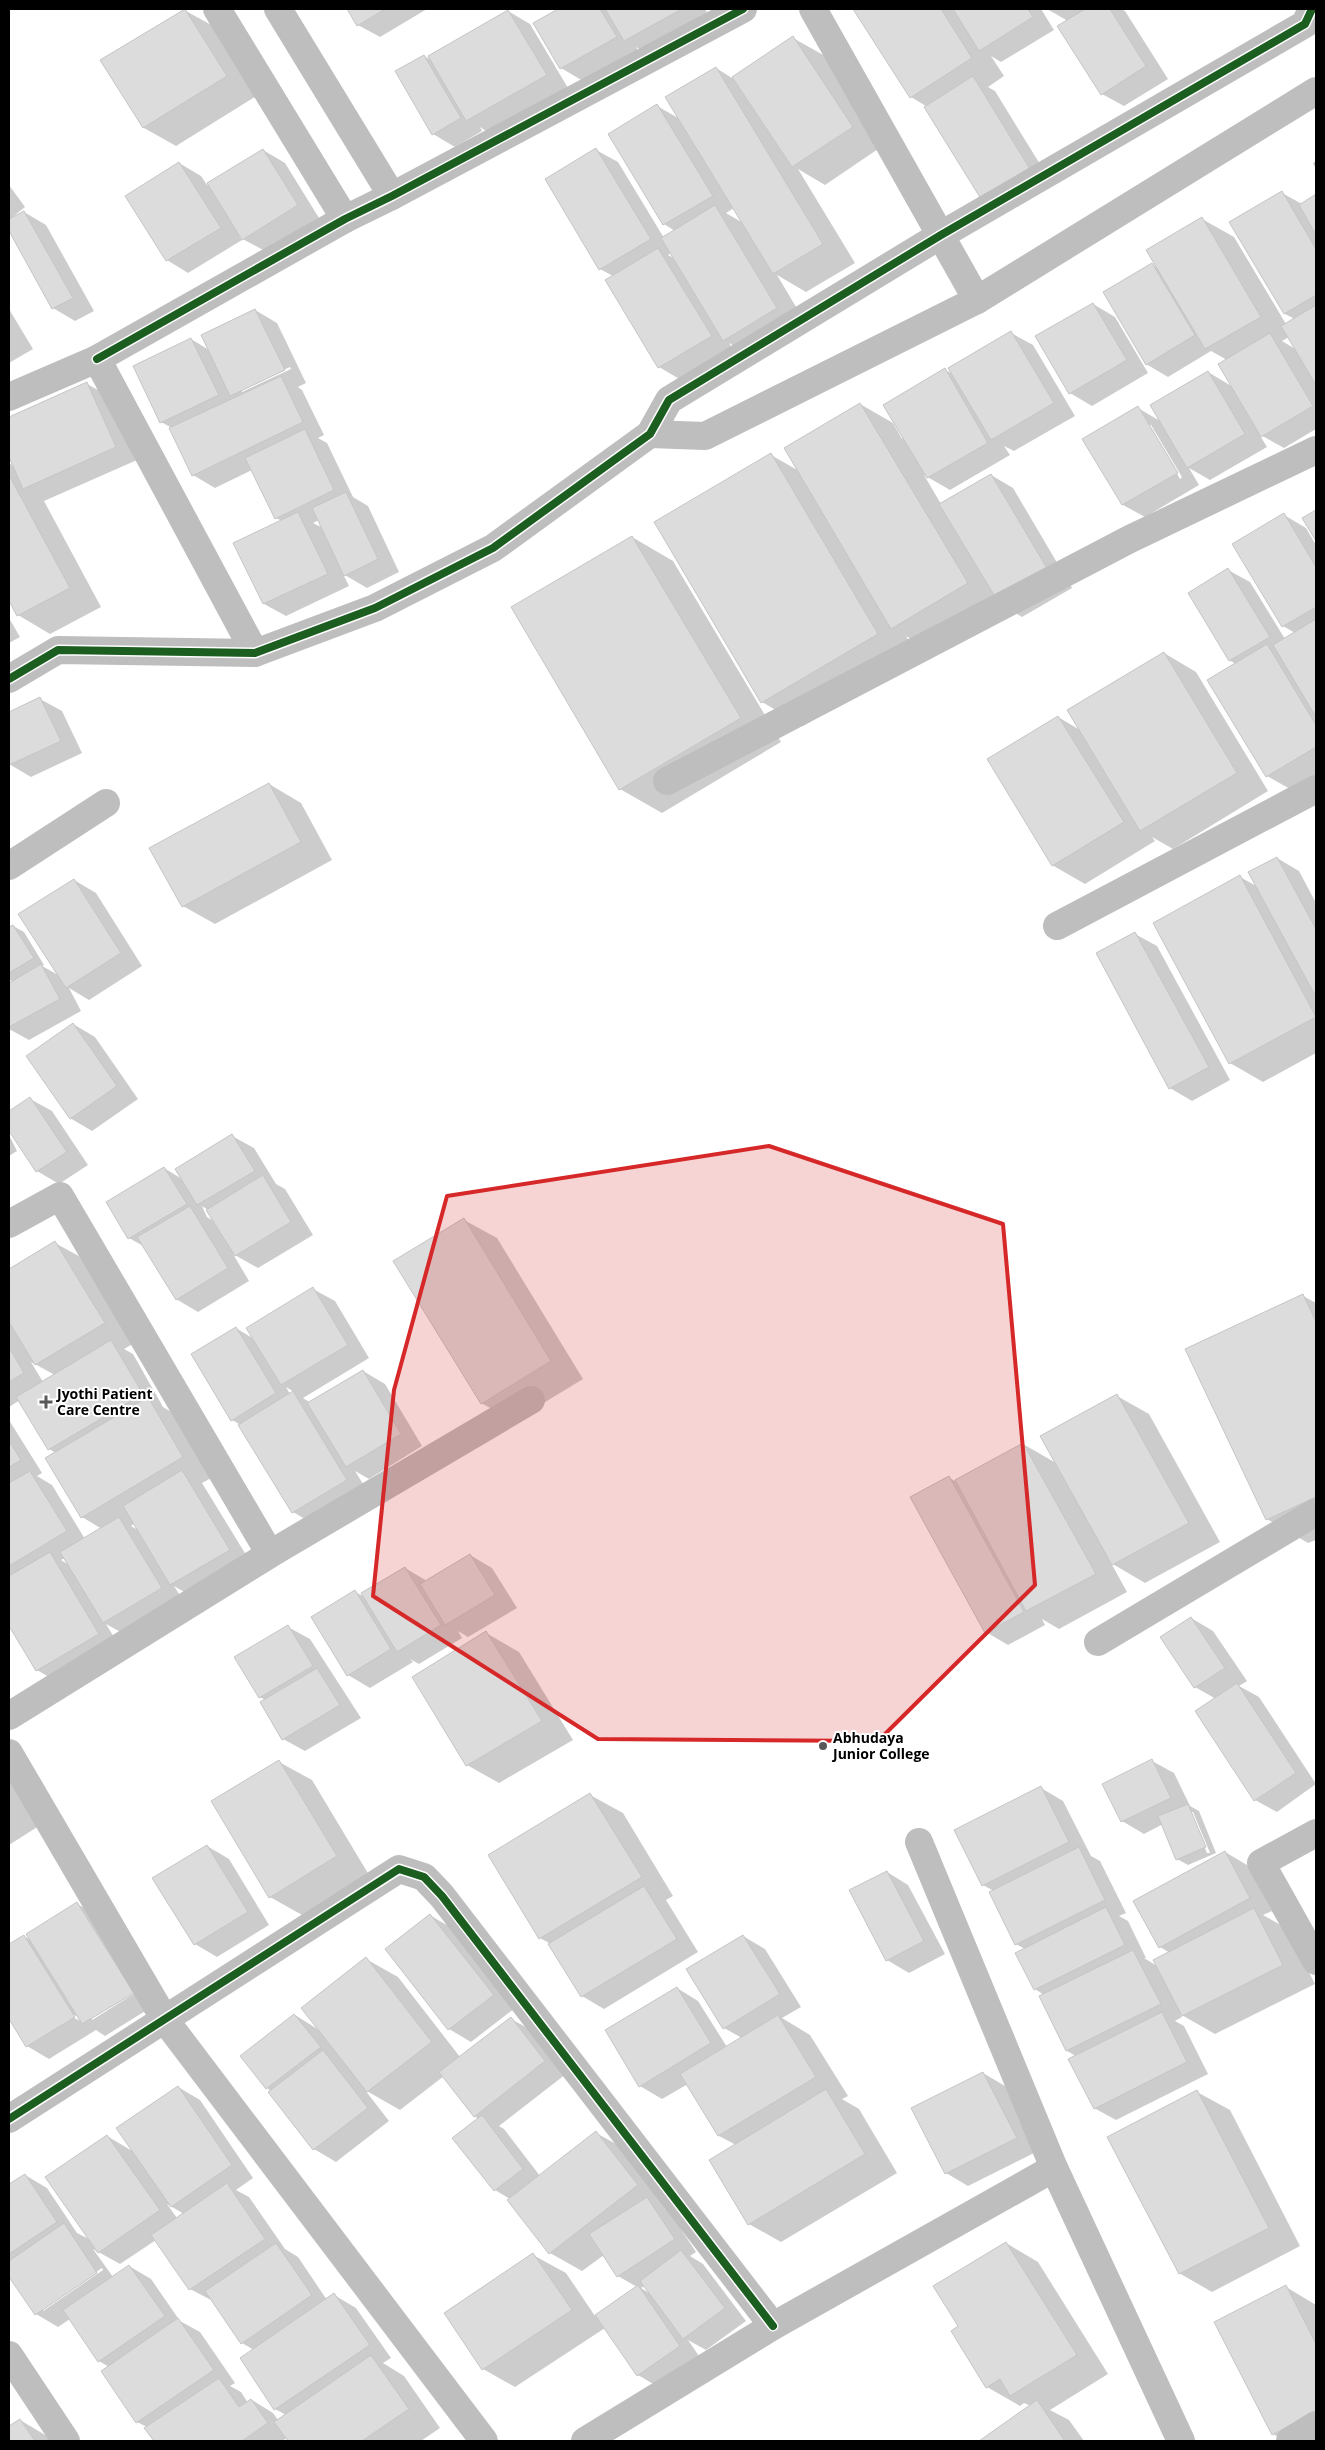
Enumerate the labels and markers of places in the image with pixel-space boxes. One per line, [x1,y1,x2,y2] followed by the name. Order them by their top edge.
[55,1384,153,1419] place label: Jyothi Patient Care Centre
[39,1395,53,1409] marker: Jyothi Patient Care Centre
[831,1728,930,1763] place label: Abhudaya Junior College
[817,1740,829,1752] marker: Abhudaya Junior College

